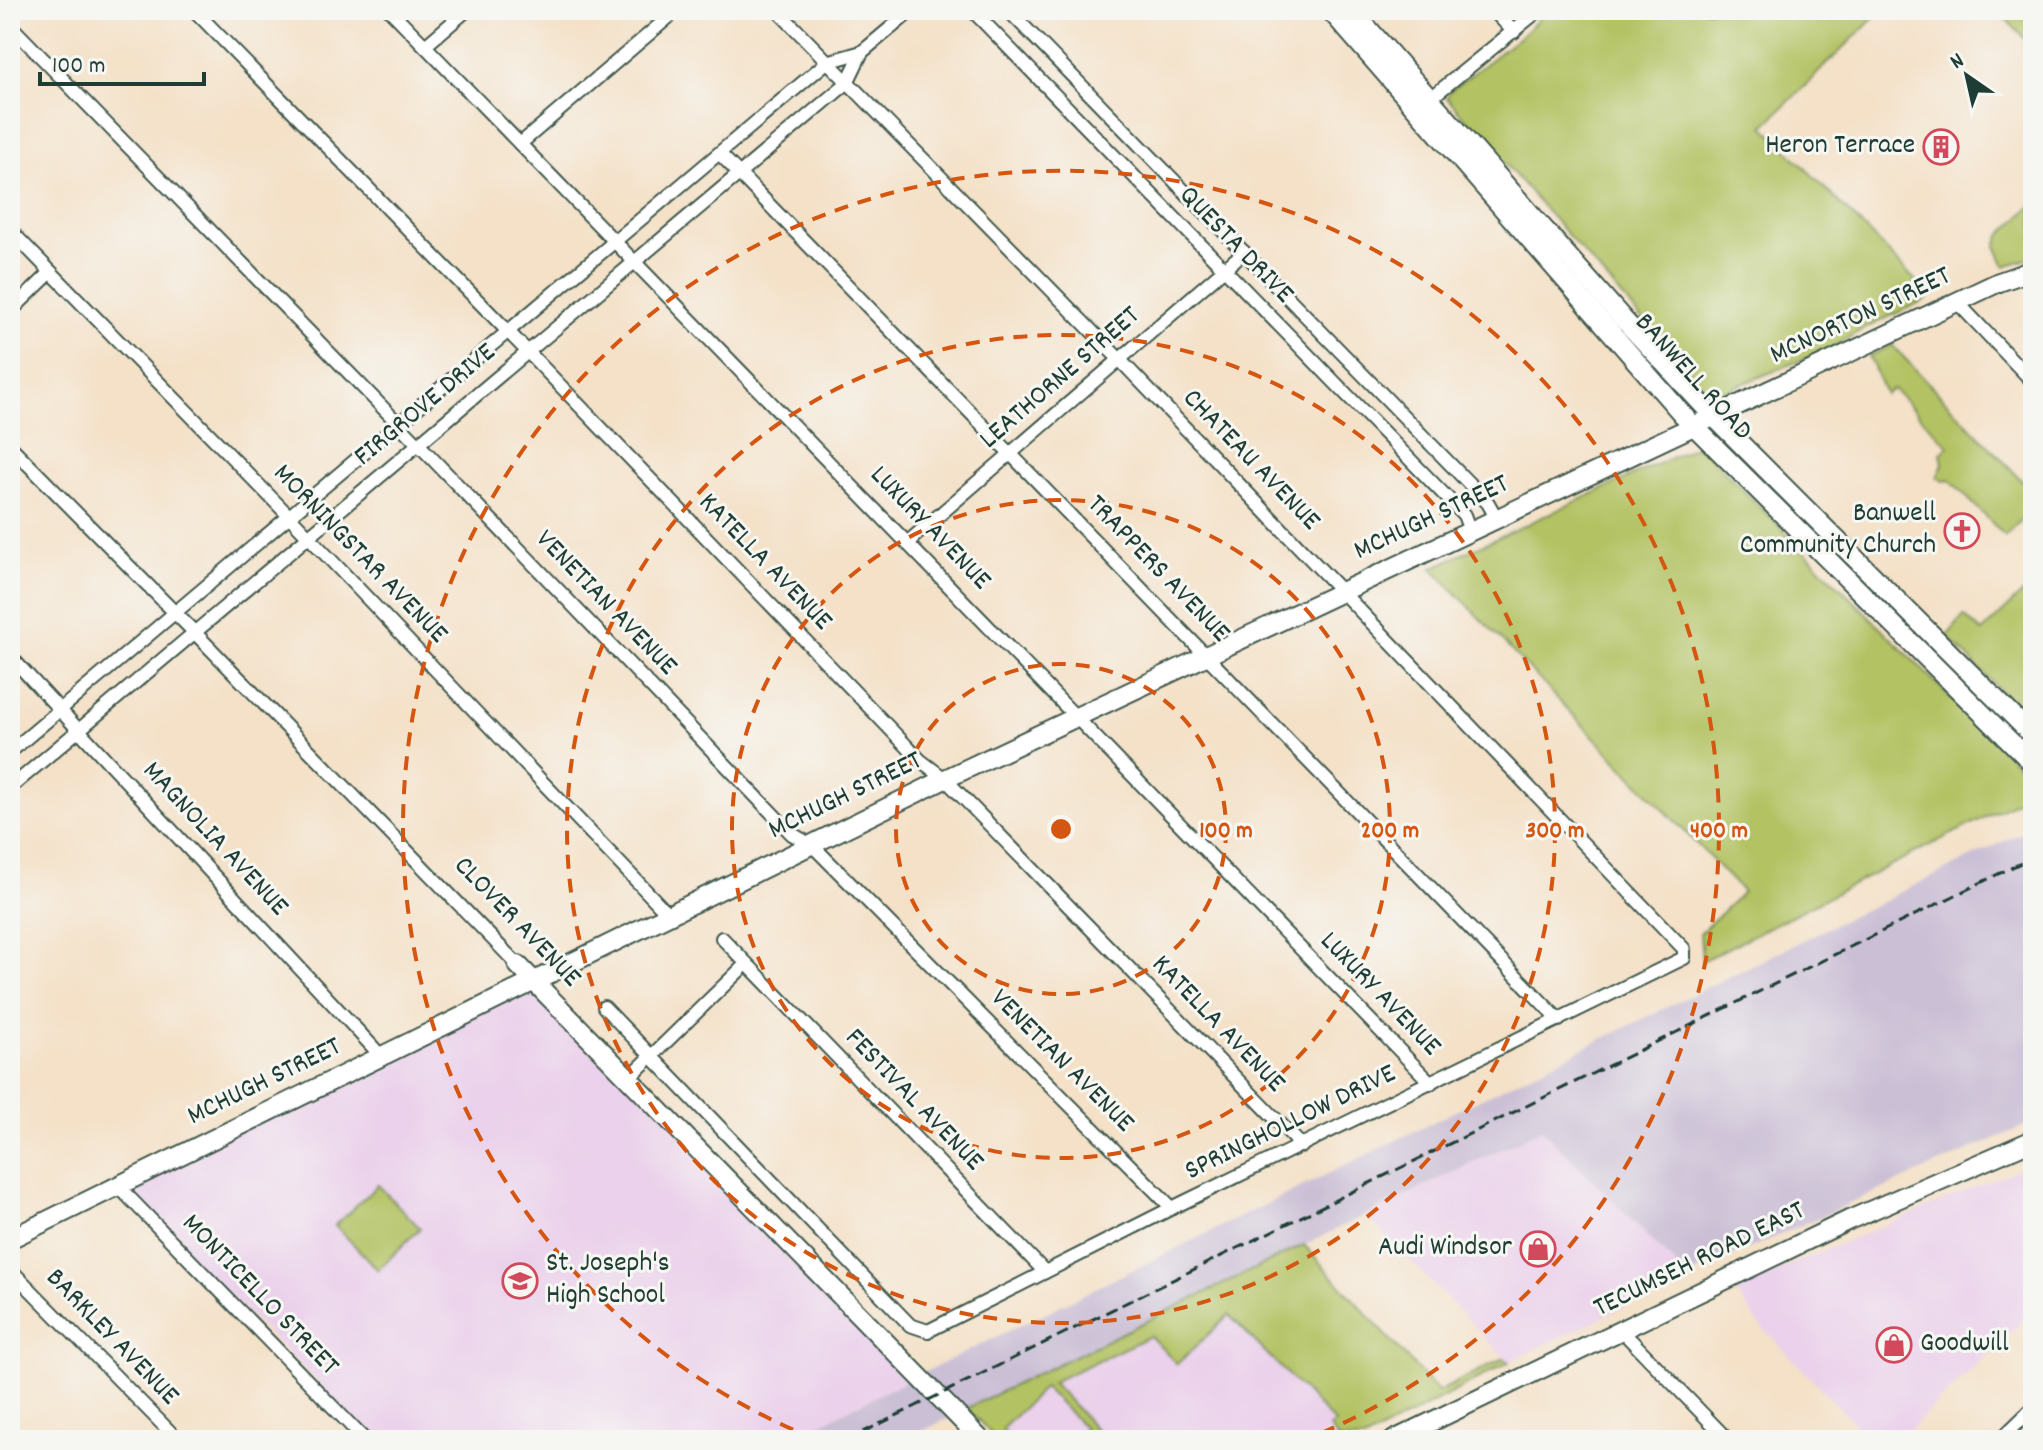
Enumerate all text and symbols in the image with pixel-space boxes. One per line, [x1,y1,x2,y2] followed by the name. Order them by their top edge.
[40,36,204,86] scale bar
[1927,36,2007,116] north arrow
[1945,46,1971,78] text: N
[52,50,105,84] text: 100 m
[1765,127,1915,167] place label: Heron Terrace
[1922,128,1960,166] building icon: Heron Terrace
[1168,178,1302,314] street label: QUESTA DRIVE
[1764,258,1958,376] street label: MCNORTON STREET
[972,298,1150,460] street label: LEATHORNE STREET
[1624,305,1760,451] street label: BANWELL ROAD
[346,335,506,477] street label: FIRGROVE DRIVE
[1172,381,1329,541] street label: CHATEAU AVENUE
[262,456,456,654] street label: MORNINGSTAR AVENUE
[859,458,999,601] street label: LUXURY AVENUE
[1348,466,1516,572] street label: MCHUGH STREET
[688,485,840,641] street label: KATELLA AVENUE
[1076,487,1238,653] street label: TRAPPERS AVENUE
[1740,495,1936,567] place label: Banwell Community Church
[1943,512,1981,550] church icon: Banwell Community Church
[525,522,685,686] street label: VENETIAN AVENUE
[762,742,930,852] street label: MCHUGH STREET
[131,754,297,927] street label: MAGNOLIA AVENUE
[1047,815,1075,843] centre of rings
[1199,815,1253,849] text: 100 m
[1361,815,1419,849] text: 200 m
[1526,815,1584,849] text: 300 m
[1690,815,1748,849] text: 400 m
[443,848,589,998] street label: CLOVER AVENUE
[1309,924,1449,1067] street label: LUXURY AVENUE
[1141,947,1293,1103] street label: KATELLA AVENUE
[980,981,1142,1143] street label: VENETIAN AVENUE
[834,1020,992,1182] street label: FESTIVAL AVENUE
[181,1028,349,1138] street label: MCHUGH STREET
[1179,1055,1403,1192] street label: SPRINGHOLLOW DRIVE
[1587,1192,1813,1330] street label: TECUMSEH ROAD EAST
[171,1206,347,1386] street label: MONTICELLO STREET
[1378,1229,1513,1269] place label: Audi Windsor
[1519,1230,1557,1268] shop icon: Audi Windsor
[546,1245,670,1317] place label: St. Joseph's High School
[35,1260,187,1416] street label: BARKLEY AVENUE
[501,1262,539,1300] school or university icon: St. Joseph's High School
[1920,1325,2009,1365] place label: Goodwill
[1875,1326,1913,1364] shop icon: Goodwill

